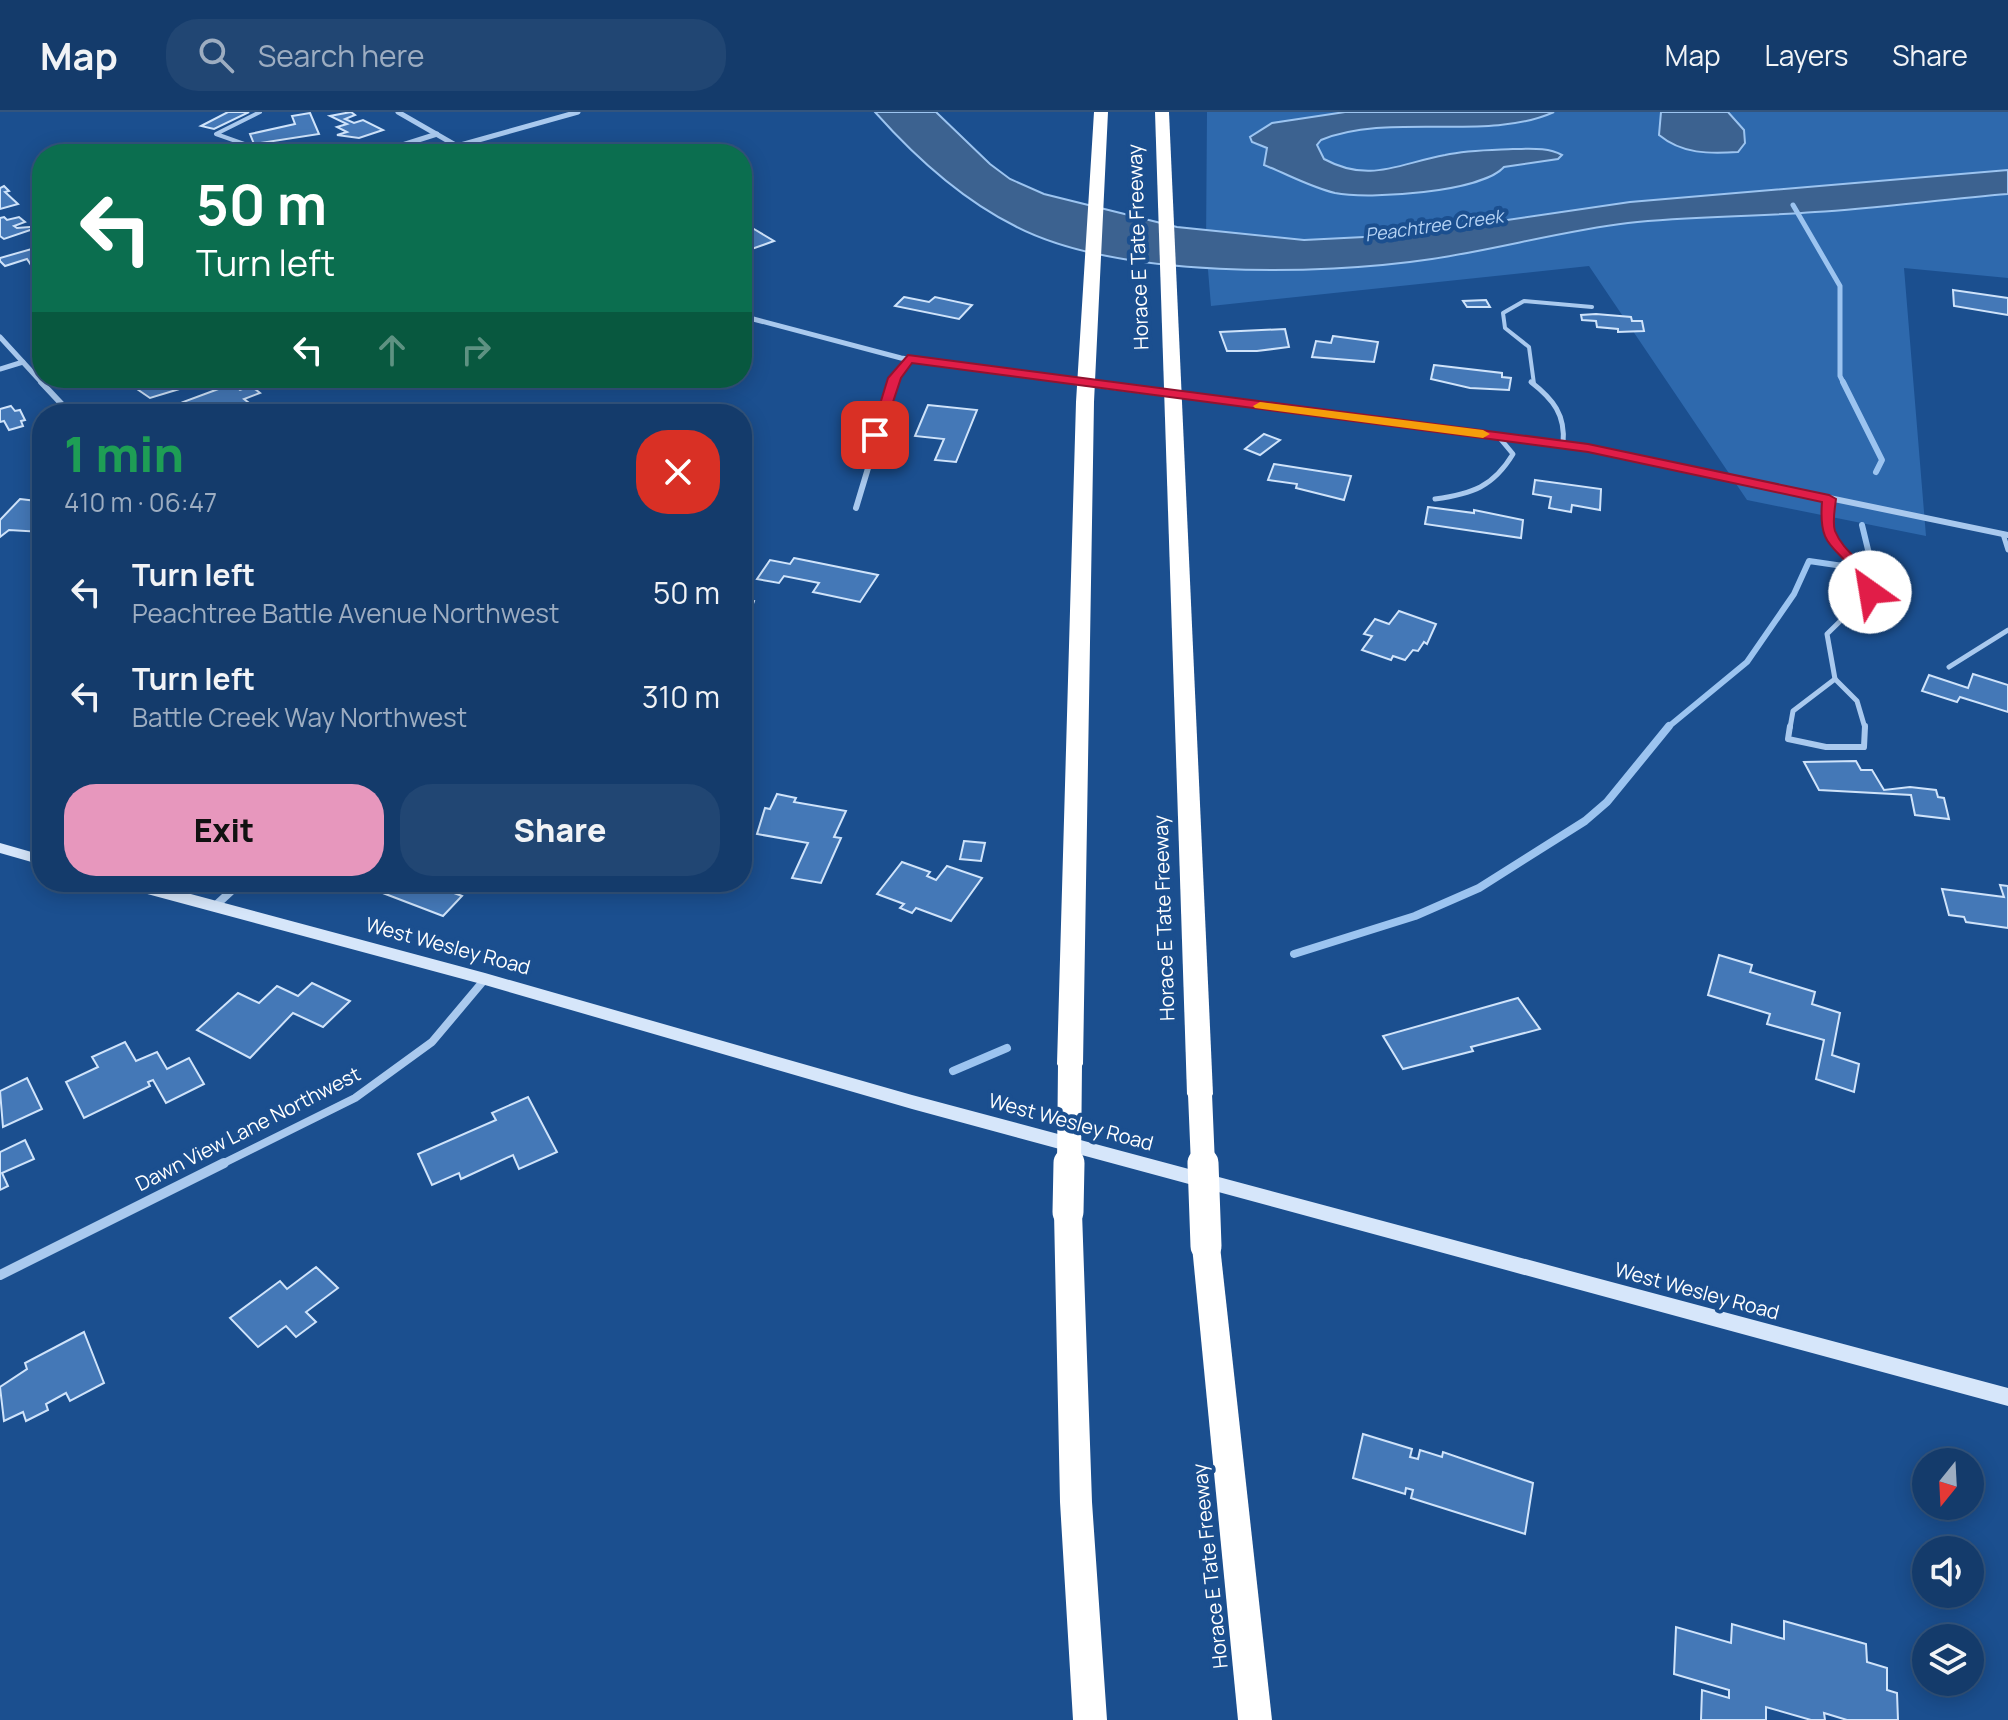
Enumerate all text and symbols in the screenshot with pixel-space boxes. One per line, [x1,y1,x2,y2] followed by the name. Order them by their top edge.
[166,19,726,91] search box
[40,29,118,81] text: Map
[194,33,238,77] icon: search
[258,35,425,76] text: Search here
[1665,36,1721,74] text: Map
[1765,36,1848,74] text: Layers
[1892,36,1968,74] text: Share
[1120,143,1155,350] street label: Horace E Tate Freeway
[196,165,327,242] text: 50 m
[64,176,168,280] icon: left
[1363,203,1507,247] water label: Peachtree Creek
[196,238,335,287] text: Turn left
[286,328,330,372] icon: left
[370,328,414,372] icon: ahead
[454,328,498,372] icon: right
[841,401,909,469] pin
[853,413,897,457] icon: arrive
[64,421,184,486] text: 1 min
[636,430,720,514] button: close
[64,484,217,520] text: 410 m · 06:47
[1828,550,1912,634] position arrow
[132,554,255,595] text: Turn left
[64,570,108,614] icon: left
[653,572,720,613] text: 50 m
[132,595,559,631] text: Peachtree Battle Avenue Northwest
[132,658,255,699] text: Turn left
[64,674,108,718] icon: left
[642,676,720,717] text: 310 m
[132,699,467,735] text: Battle Creek Way Northwest
[64,784,384,876] button: Exit
[400,784,720,876] button: Share
[1146,814,1181,1021] street label: Horace E Tate Freeway
[363,911,534,980] street label: West Wesley Road
[131,1060,365,1197] street label: Dawn View Lane Northwest
[986,1087,1157,1156] street label: West Wesley Road
[1612,1256,1783,1325] street label: West Wesley Road
[1912,1448,1984,1520] north arrow
[1912,1448,1984,1696] map controls
[1185,1462,1234,1670] street label: Horace E Tate Freeway
[1912,1536,1984,1608] button: sound
[1912,1624,1984,1696] button: layers

